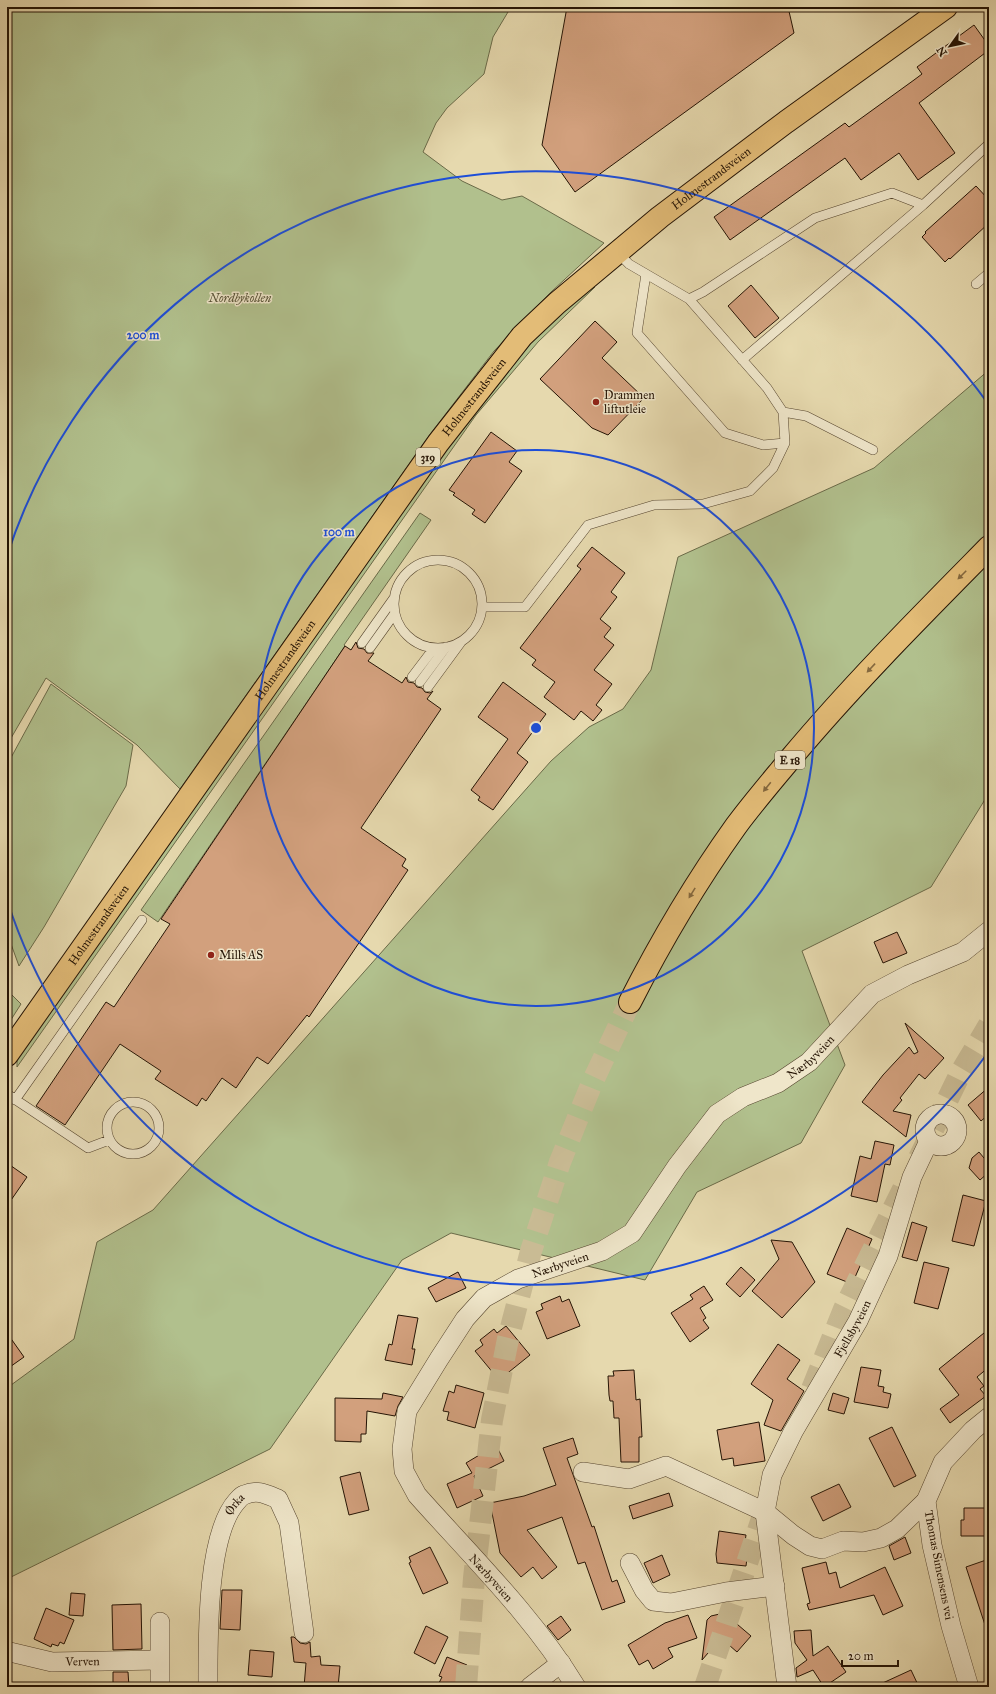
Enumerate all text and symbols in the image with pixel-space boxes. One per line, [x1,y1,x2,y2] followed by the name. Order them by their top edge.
[930,26,970,66] north arrow
[934,43,950,59] text: N
[669,144,754,213] street label: Holmestrandsveien
[208,291,272,305] park label: Nordbykollen
[127,328,160,342] text: 200 m
[439,355,509,439] street label: Holmestrandsveien
[604,388,655,416] place label: Drammen liftutleie
[591,397,601,407] marker: Drammen liftutleie
[416,448,440,466] road number: 319
[323,525,356,539] text: 100 m
[957,570,967,580] one-way arrow
[252,617,319,703] street label: Holmestrandsveien
[866,663,876,673] one-way arrow
[529,721,543,735] centre of rings
[775,751,805,769] road number: E 18
[763,782,772,792] one-way arrow
[65,882,132,968] street label: Holmestrandsveien
[688,887,695,899] one-way arrow
[219,948,263,962] place label: Mills AS
[206,950,216,960] marker: Mills AS
[784,1032,838,1082] street label: Nærbyveien
[530,1249,591,1281] street label: Nærbyveien
[831,1297,874,1360] street label: Fjellsbyveien
[222,1490,248,1518] street label: Ørka
[921,1509,957,1622] street label: Thomas Simensens vei
[466,1551,516,1605] street label: Nærbyveien
[842,1642,898,1668] scale bar
[848,1649,874,1663] text: 20 m
[64,1654,100,1669] street label: Verven

